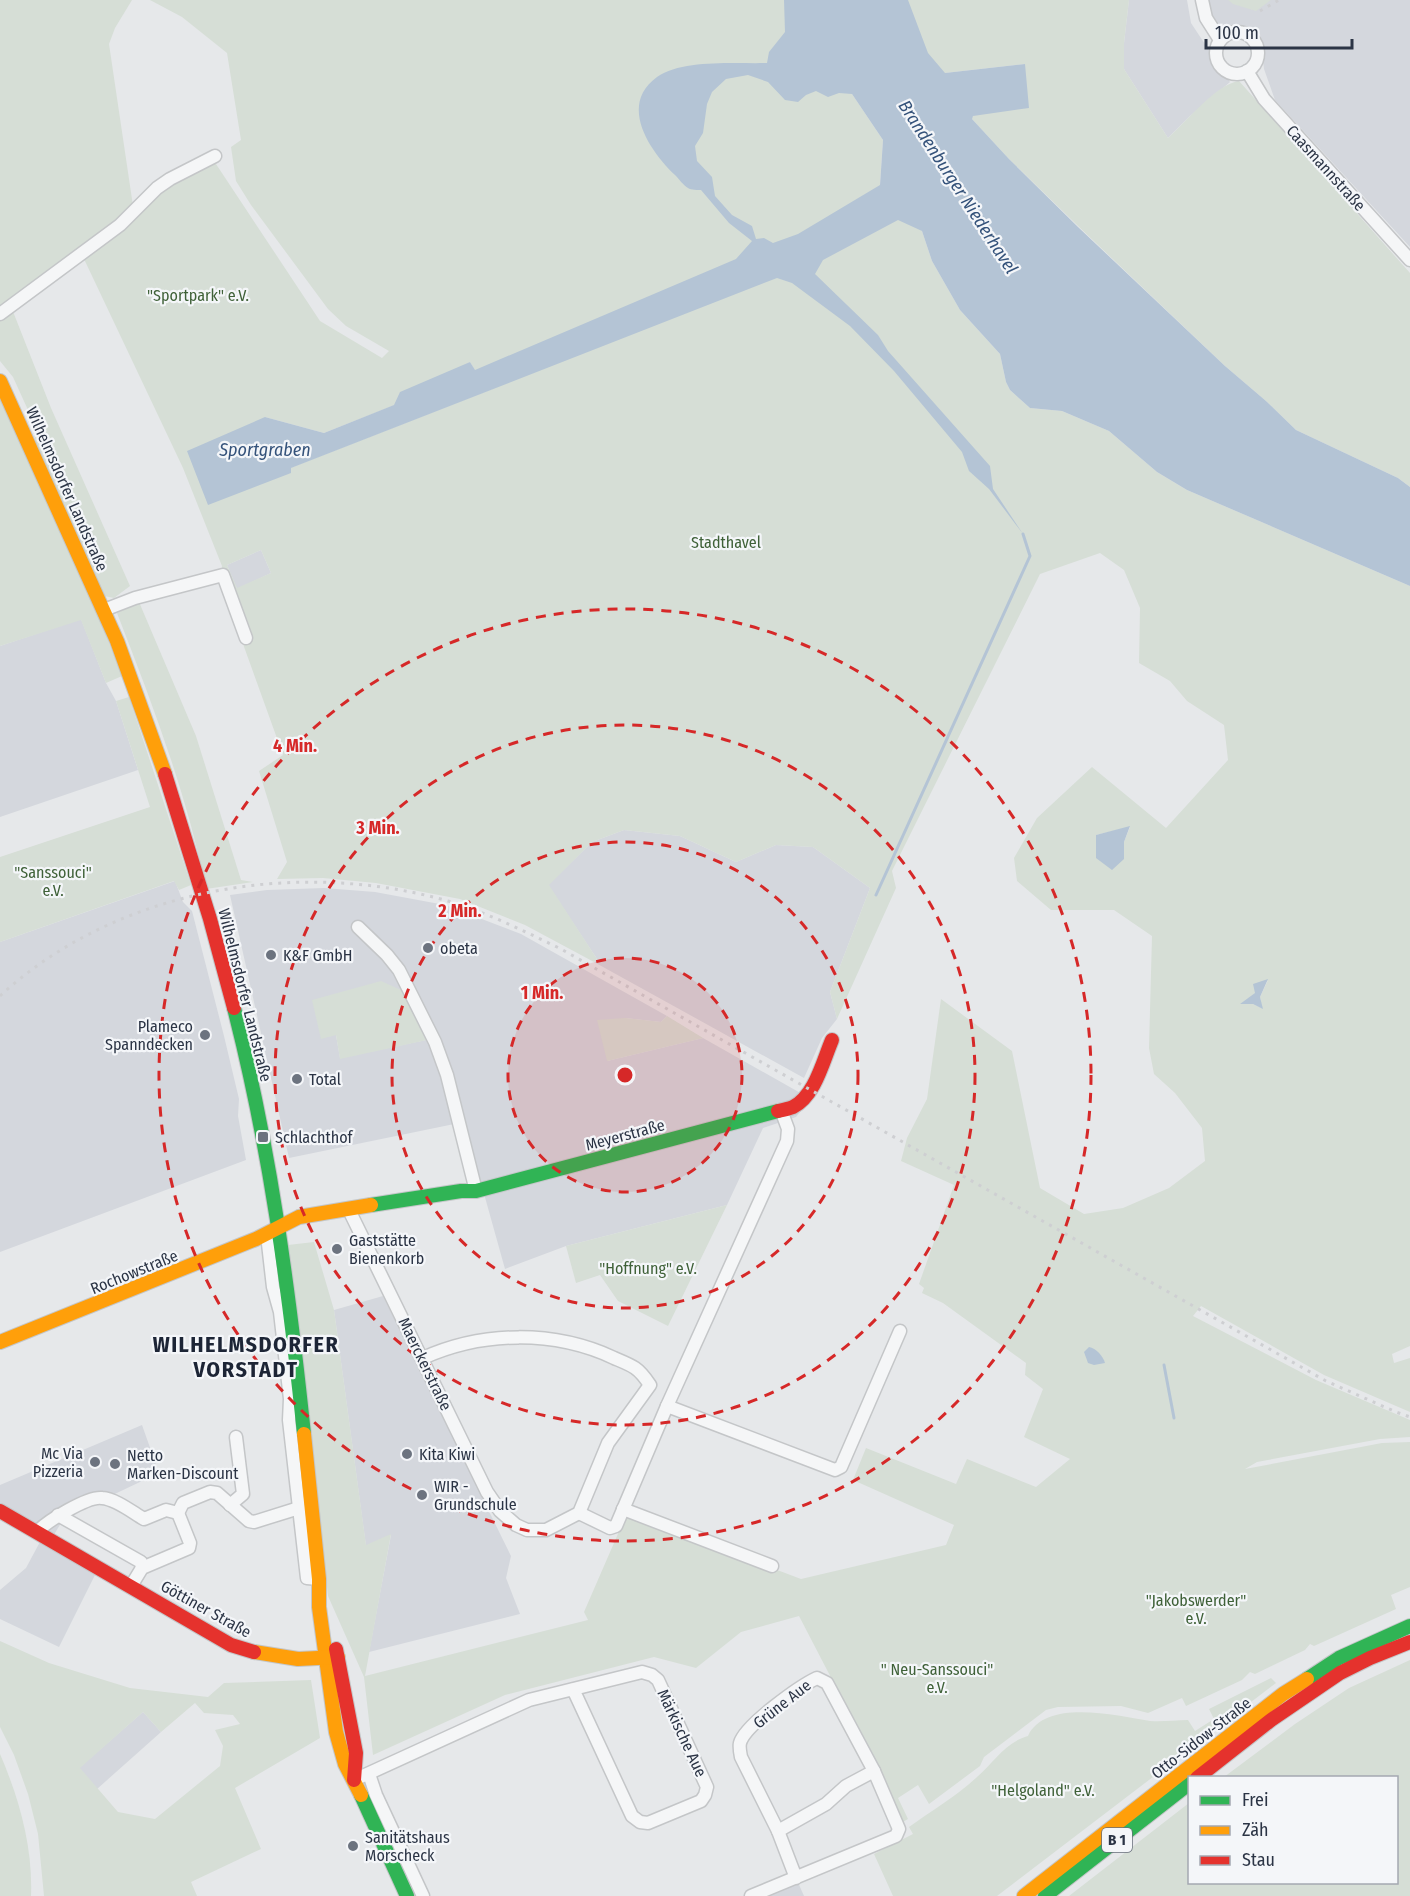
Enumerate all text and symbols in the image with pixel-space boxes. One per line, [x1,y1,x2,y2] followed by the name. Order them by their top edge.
[1206,12,1352,50] scale bar
[1215,22,1259,44] text: 100 m
[894,96,1023,278] water label: Brandenburger Niederhavel
[1283,121,1370,215] street label: Caasmannstraße
[147,286,249,305] park label: "Sportpark" e.V.
[22,404,112,574] street label: Wilhelmsdorfer Landstraße
[218,439,311,461] water label: Sportgraben
[691,533,761,552] park label: Stadthavel
[273,735,317,757] text: 4 Min.
[355,817,400,839] text: 3 Min.
[14,863,92,900] park label: "Sanssouci" e.V.
[437,900,482,922] text: 2 Min.
[214,906,276,1084] street label: Wilhelmsdorfer Landstraße
[440,939,478,958] place label: obeta
[421,941,435,955] marker: obeta
[283,946,352,965] place label: K&F GmbH
[264,948,278,962] marker: K&F GmbH
[521,982,563,1004] text: 1 Min.
[105,1017,193,1054] place label: Plameco Spanndecken
[198,1028,212,1042] marker: Plameco Spanndecken
[615,1065,635,1085] centre of rings
[309,1070,341,1089] place label: Total
[290,1072,304,1086] marker: Total
[583,1115,667,1155] street label: Meyerstraße
[275,1128,354,1147] place label: Schlachthof
[256,1130,270,1144] marker: Schlachthof
[349,1231,424,1268] place label: Gaststätte Bienenkorb
[330,1242,344,1256] marker: Gaststätte Bienenkorb
[88,1246,181,1298] street label: Rochowstraße
[599,1259,697,1278] park label: "Hoffnung" e.V.
[394,1314,456,1414] street label: Maerckerstraße
[153,1331,339,1383] district label: WILHELMSDORFER VORSTADT
[33,1444,83,1481] place label: Mc Via Pizzeria
[419,1445,475,1464] place label: Kita Kiwi
[127,1446,239,1483] place label: Netto Marken-Discount
[400,1447,414,1461] marker: Kita Kiwi
[88,1455,102,1469] marker: Mc Via Pizzeria
[108,1457,122,1471] marker: Netto Marken-Discount
[434,1477,517,1514] place label: WIR - Grundschule
[415,1488,429,1502] marker: WIR - Grundschule
[158,1576,255,1642] street label: Göttiner Straße
[1146,1591,1246,1628] park label: "Jakobswerder" e.V.
[881,1660,993,1697] park label: " Neu-Sanssouci" e.V.
[749,1676,815,1732] street label: Grüne Aue
[653,1686,711,1780] street label: Märkische Aue
[1147,1693,1255,1783] street label: Otto-Sidow-Straße
[1188,1776,1398,1884] legend
[991,1781,1095,1800] park label: "Helgoland" e.V.
[1242,1789,1268,1811] text: Frei
[1242,1819,1269,1841] text: Zäh
[365,1828,450,1865] place label: Sanitätshaus Morscheck
[1102,1828,1132,1852] road number: B 1
[346,1839,360,1853] marker: Sanitätshaus Morscheck
[1242,1849,1275,1871] text: Stau

